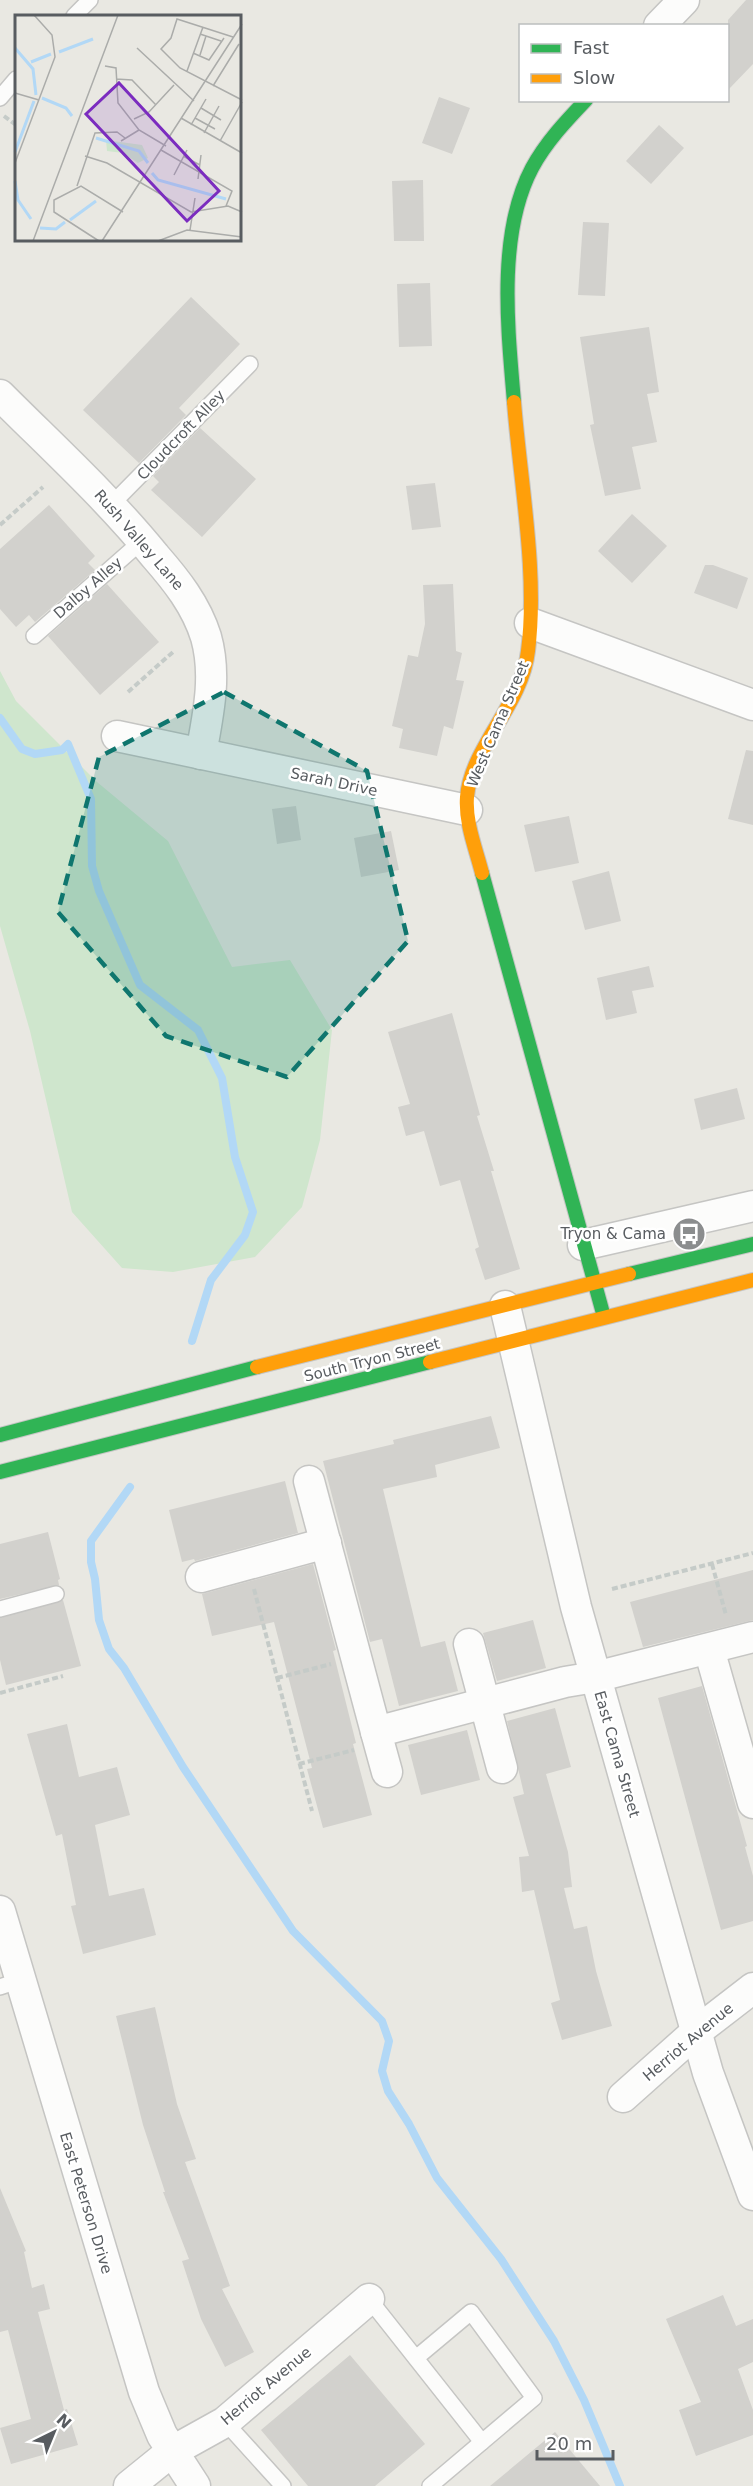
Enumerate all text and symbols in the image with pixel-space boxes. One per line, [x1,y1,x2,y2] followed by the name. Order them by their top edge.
[15,15,242,242] inset map
[519,24,729,102] legend
[573,37,609,58] text: Fast
[573,67,615,88] text: Slow
[133,386,229,484] street label: Cloudcroft Alley
[91,486,187,594] street label: Rush Valley Lane
[50,553,126,623] street label: Dalby Alley
[463,658,533,790] street label: West Cama Street
[289,764,379,800] street label: Sarah Drive
[671,1216,707,1252] bus stop icon: Tryon & Cama
[560,1225,666,1243] place label: Tryon & Cama
[302,1334,442,1386] street label: South Tryon Street
[590,1689,644,1820] street label: East Cama Street
[639,1999,737,2085] street label: Herriot Avenue
[56,2130,116,2276] street label: East Peterson Drive
[217,2343,315,2429] street label: Herriot Avenue
[24,2402,84,2462] north arrow
[53,2410,75,2433] text: N
[537,2423,614,2461] scale bar
[546,2433,592,2454] text: 20 m

